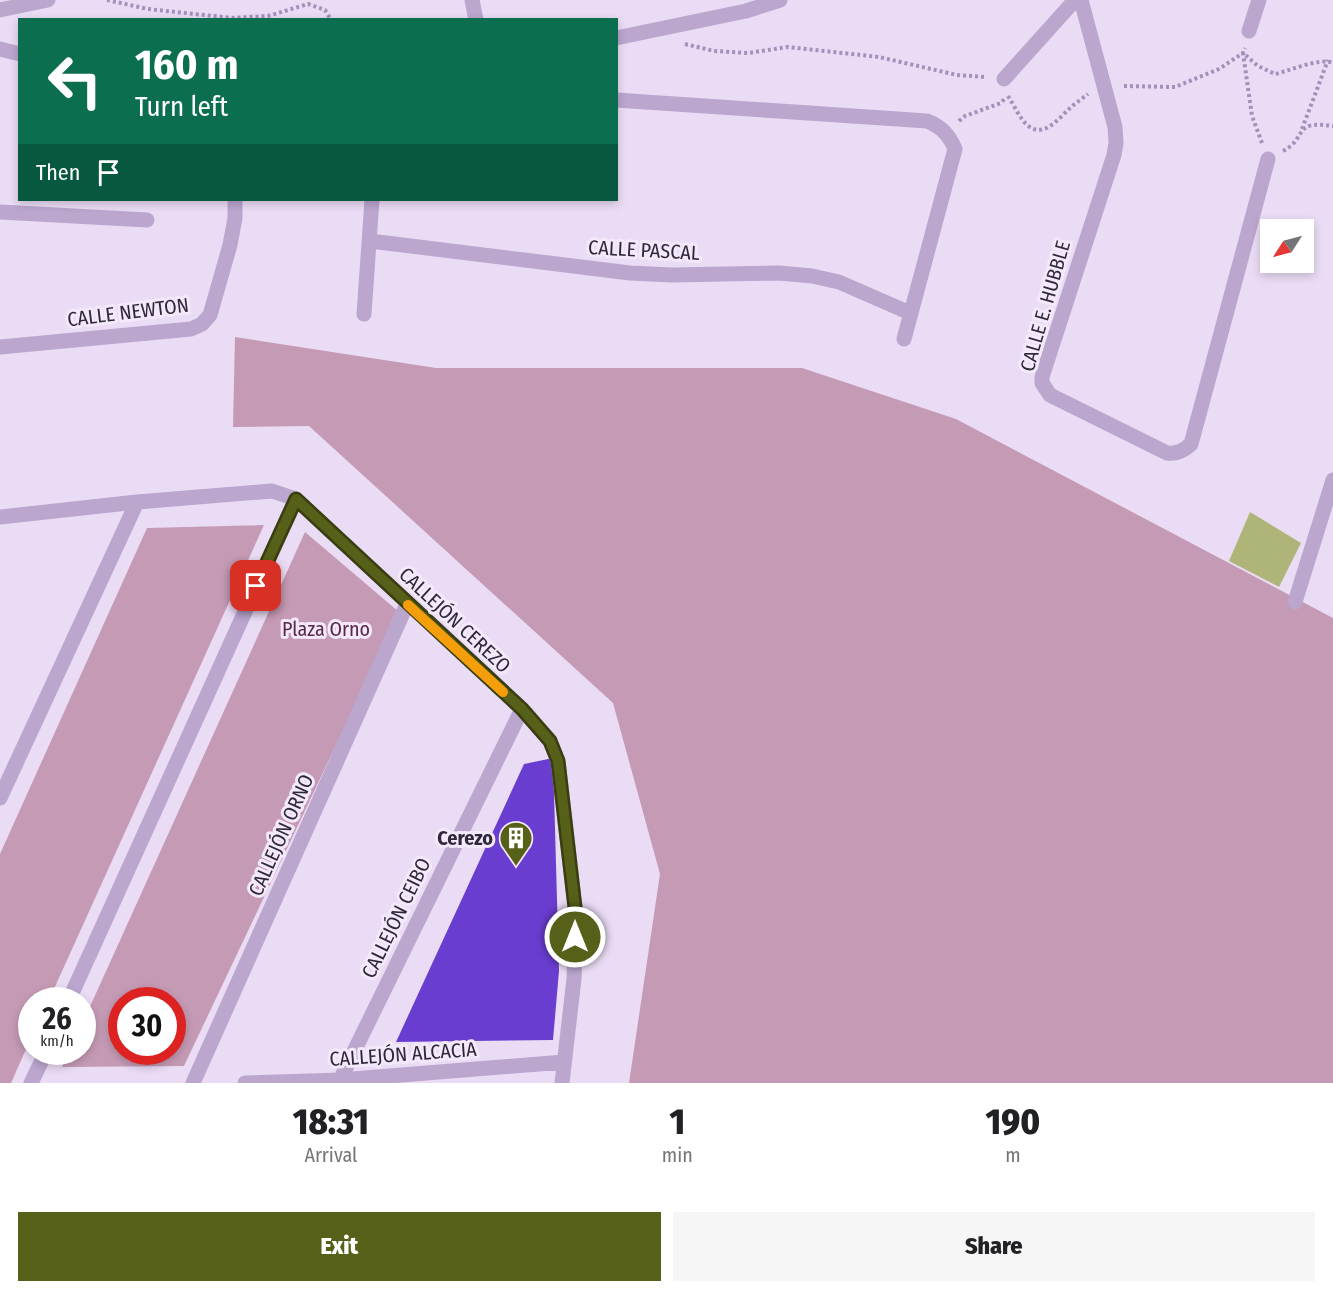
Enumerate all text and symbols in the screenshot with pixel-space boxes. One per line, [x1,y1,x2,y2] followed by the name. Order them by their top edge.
[135,40,238,90] text: 160 m
[36,42,114,120] icon: left
[135,91,228,123] text: Turn left
[92,156,125,189] icon: arrive
[36,159,80,186] text: Then
[1260,219,1314,273] north arrow
[1260,219,1314,273] map controls
[588,235,701,265] street label: CALLE PASCAL
[1015,238,1075,374] street label: CALLE E. HUBBLE
[66,293,190,331] street label: CALLE NEWTON
[230,560,281,611] pin
[394,562,516,678] street label: CALLEJÓN CEREZO
[239,569,272,602] icon: arrive
[282,617,370,641] park label: Plaza Orno
[243,770,319,900] street label: CALLEJÓN ORNO
[498,820,534,867] building icon: Cerezo
[437,826,493,850] place label: Cerezo
[357,854,435,982] street label: CALLEJÓN CEIBO
[543,905,607,969] position arrow
[108,987,186,1065] speed limit sign: 30
[42,1001,72,1037] text: 26
[40,1032,74,1050] text: km/h
[329,1037,478,1071] street label: CALLEJÓN ALCACIA
[293,1100,369,1144] text: 18:31
[669,1100,685,1144] text: 1
[986,1100,1040,1144] text: 190
[304,1143,357,1167] text: Arrival
[662,1143,693,1167] text: min
[1005,1143,1021,1167] text: m
[18,1212,661,1281] button: Exit
[673,1212,1315,1281] button: Share

